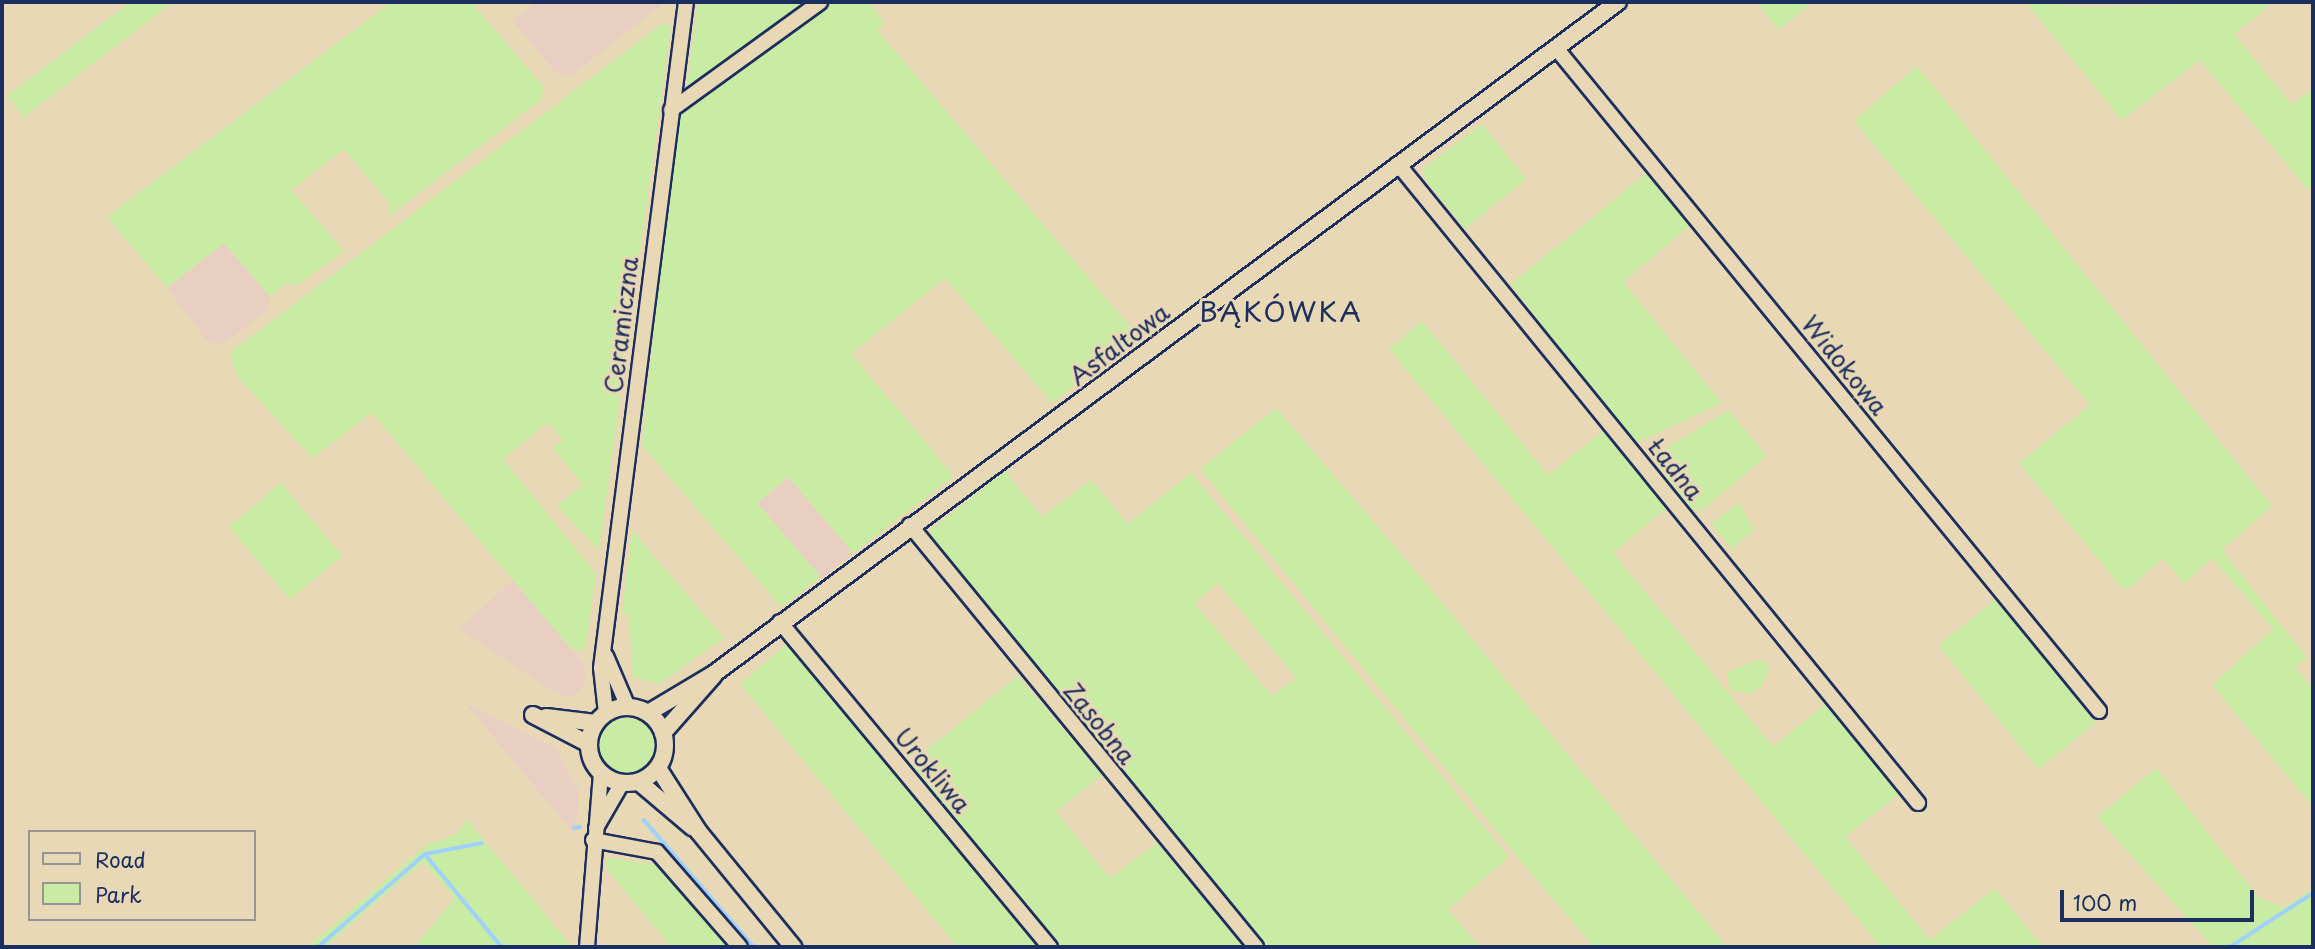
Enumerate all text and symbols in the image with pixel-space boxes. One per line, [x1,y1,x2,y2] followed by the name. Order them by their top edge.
[598,255,644,395] street label: Ceramiczna
[1201,294,1361,328] district label: BĄKÓWKA
[1063,297,1175,391] street label: Asfaltowa
[1796,309,1894,421] street label: Widokowa
[1643,433,1709,505] street label: Ładna
[1058,676,1142,770] street label: Zasobna
[889,722,977,818] street label: Urokliwa
[28,830,256,921] legend
[95,843,146,875] text: Road
[2063,876,2257,920] scale bar
[95,878,142,910] text: Park
[2073,886,2137,918] text: 100 m

